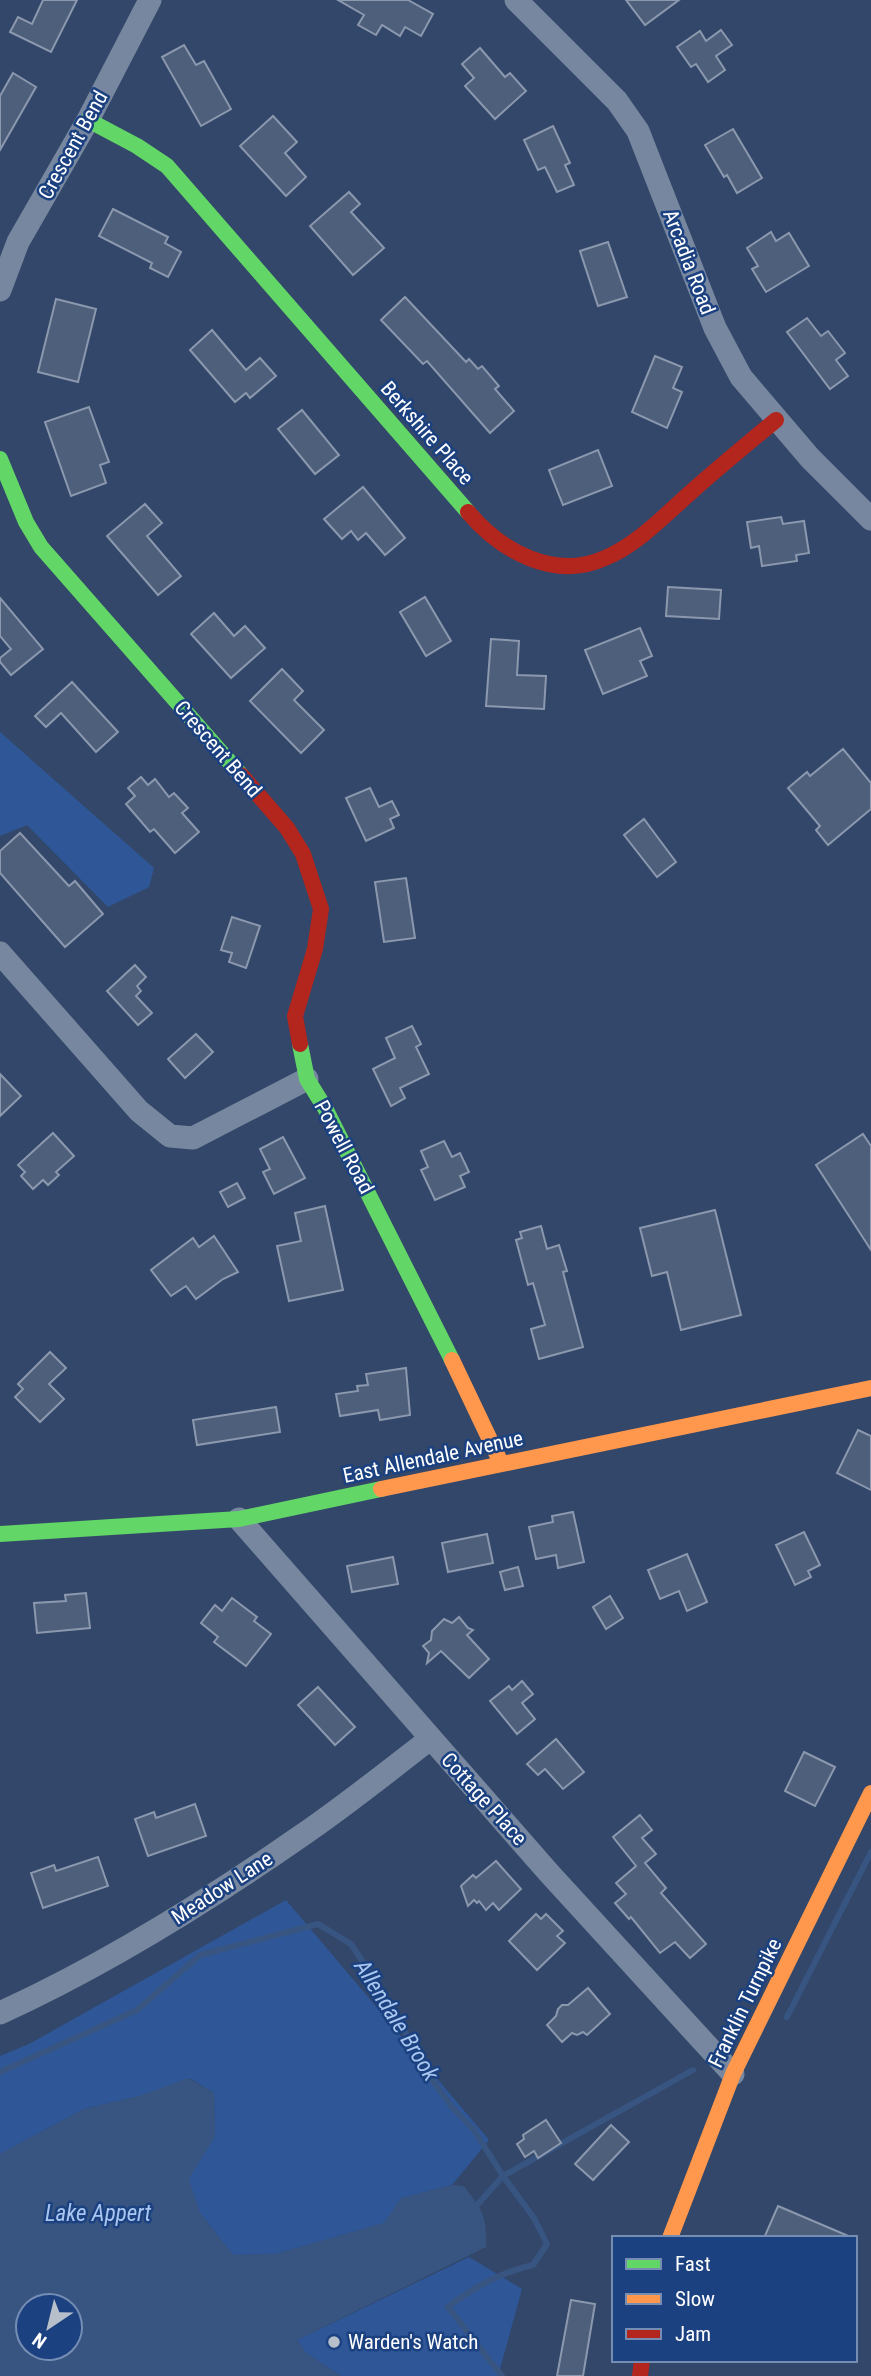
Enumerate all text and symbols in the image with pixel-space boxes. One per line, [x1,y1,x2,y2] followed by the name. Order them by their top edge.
[33,87,113,203] street label: Crescent Bend
[658,206,720,318] street label: Arcadia Road
[376,377,478,490] street label: Berkshire Place
[170,696,266,802] street label: Crescent Bend
[309,1096,379,1198] street label: Powell Road
[341,1426,525,1488] street label: East Allendale Avenue
[436,1748,532,1850] street label: Cottage Place
[167,1846,277,1929] street label: Meadow Lane
[703,1934,787,2071] street label: Franklin Turnpike
[348,1954,445,2087] water label: Allendale Brook
[45,2200,151,2227] water label: Lake Appert
[612,2236,857,2362] legend
[675,2252,711,2276] text: Fast
[675,2287,715,2311] text: Slow
[14,2292,84,2362] north arrow
[675,2322,711,2346] text: Jam
[28,2328,51,2353] text: N
[348,2330,478,2354] place label: Warden's Watch
[326,2334,342,2350] marker: Warden's Watch

